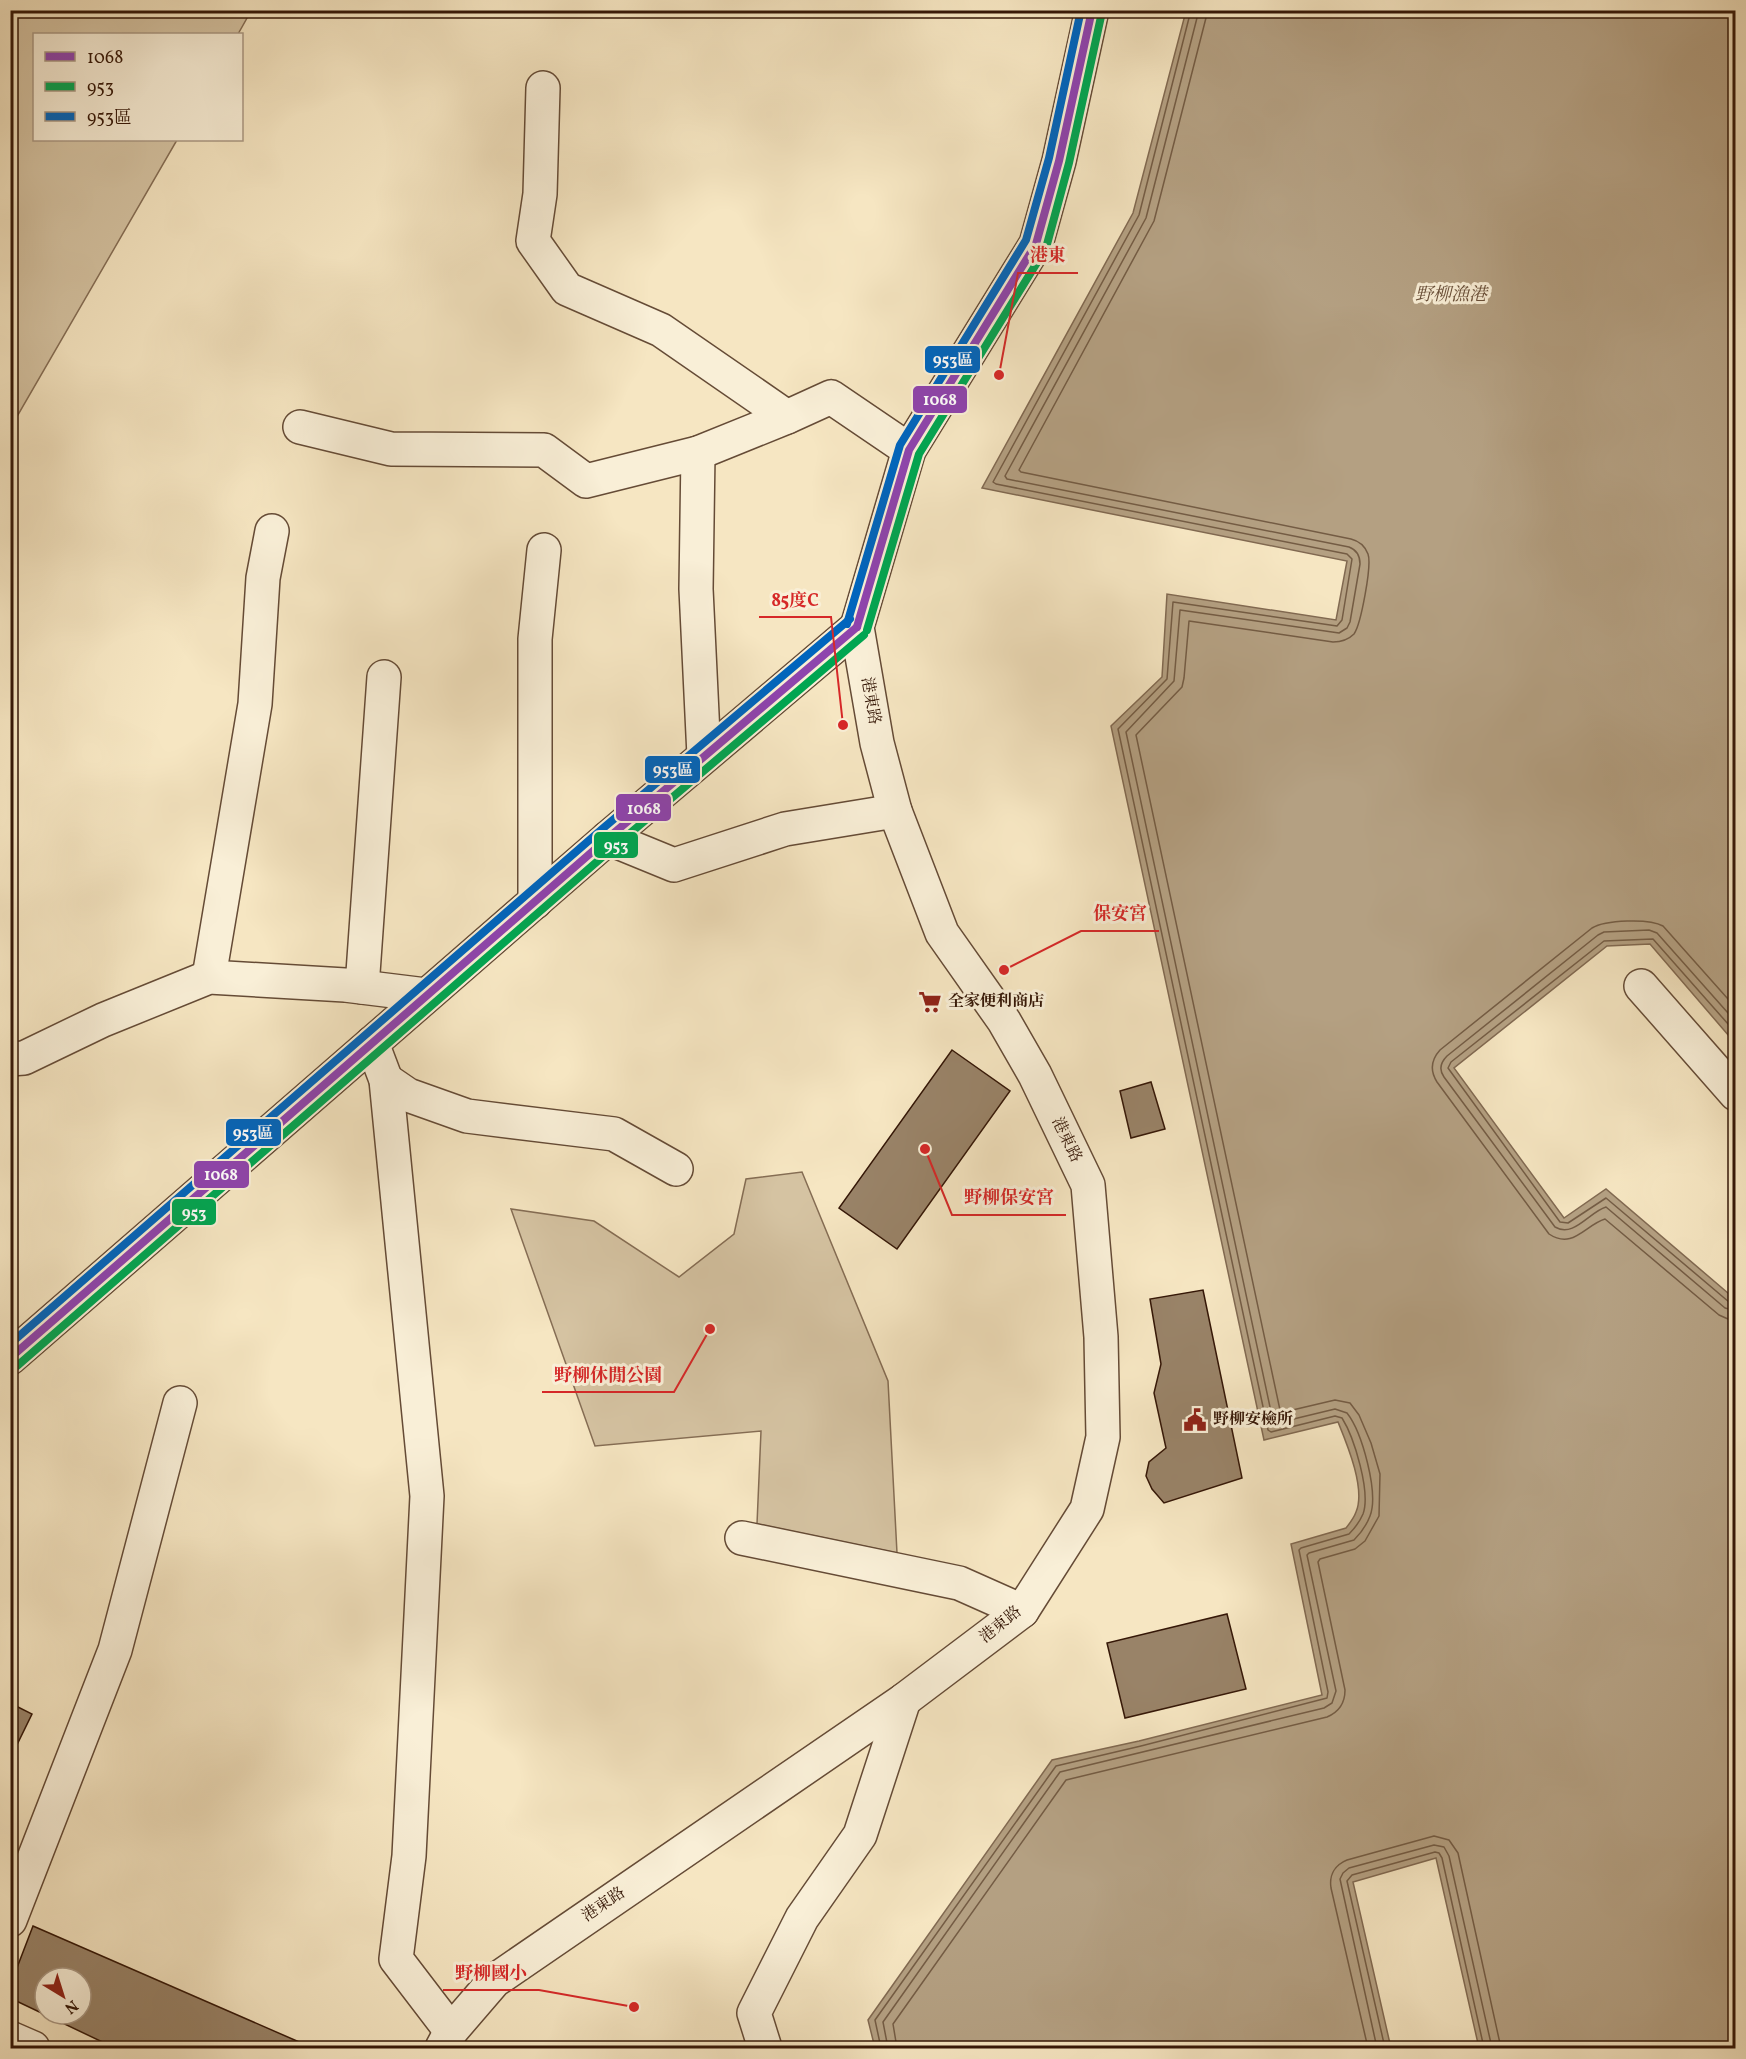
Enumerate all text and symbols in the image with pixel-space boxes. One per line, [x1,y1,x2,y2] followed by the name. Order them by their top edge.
[33,33,243,141] legend
[87,46,123,71] text: 1068
[87,76,114,101] text: 953
[87,106,132,131] text: 953區
[1018,237,1078,273] callout: 港東
[1030,244,1066,269] text: 港東
[1415,283,1489,308] water label: 野柳漁港
[924,345,981,374] line badge: 953區
[933,350,973,372] text: 953區
[912,385,968,414] line badge: 1068
[923,390,957,412] text: 1068
[759,581,831,617] callout: 85度C
[771,589,819,614] text: 85度C
[855,675,885,727] street label: 港東路
[644,755,701,784] line badge: 953區
[653,760,693,782] text: 953區
[615,793,672,822] line badge: 1068
[627,799,661,821] text: 1068
[593,831,639,859] line badge: 953
[604,836,628,858] text: 953
[1081,895,1159,931] callout: 保安宮
[1093,902,1147,927] text: 保安宮
[917,989,943,1015] supermarket icon: 全家便利商店
[948,991,1044,1013] place label: 全家便利商店
[1046,1114,1086,1166] street label: 港東路
[225,1118,282,1147] line badge: 953區
[233,1123,273,1145] text: 953區
[193,1160,250,1189] line badge: 1068
[204,1165,238,1187] text: 1068
[952,1179,1066,1215] callout: 野柳保安宮
[964,1186,1054,1211] text: 野柳保安宮
[171,1198,217,1226] line badge: 953
[182,1203,206,1225] text: 953
[542,1356,674,1392] callout: 野柳休閒公園
[554,1364,662,1389] text: 野柳休閒公園
[1182,1407,1208,1433] public building icon: 野柳安檢所
[1213,1409,1293,1431] place label: 野柳安檢所
[975,1601,1027,1649] street label: 港東路
[578,1882,630,1928] street label: 港東路
[443,1954,539,1990] callout: 野柳國小
[455,1962,527,1987] text: 野柳國小
[33,1966,93,2026] north arrow
[59,1994,82,2019] text: N

